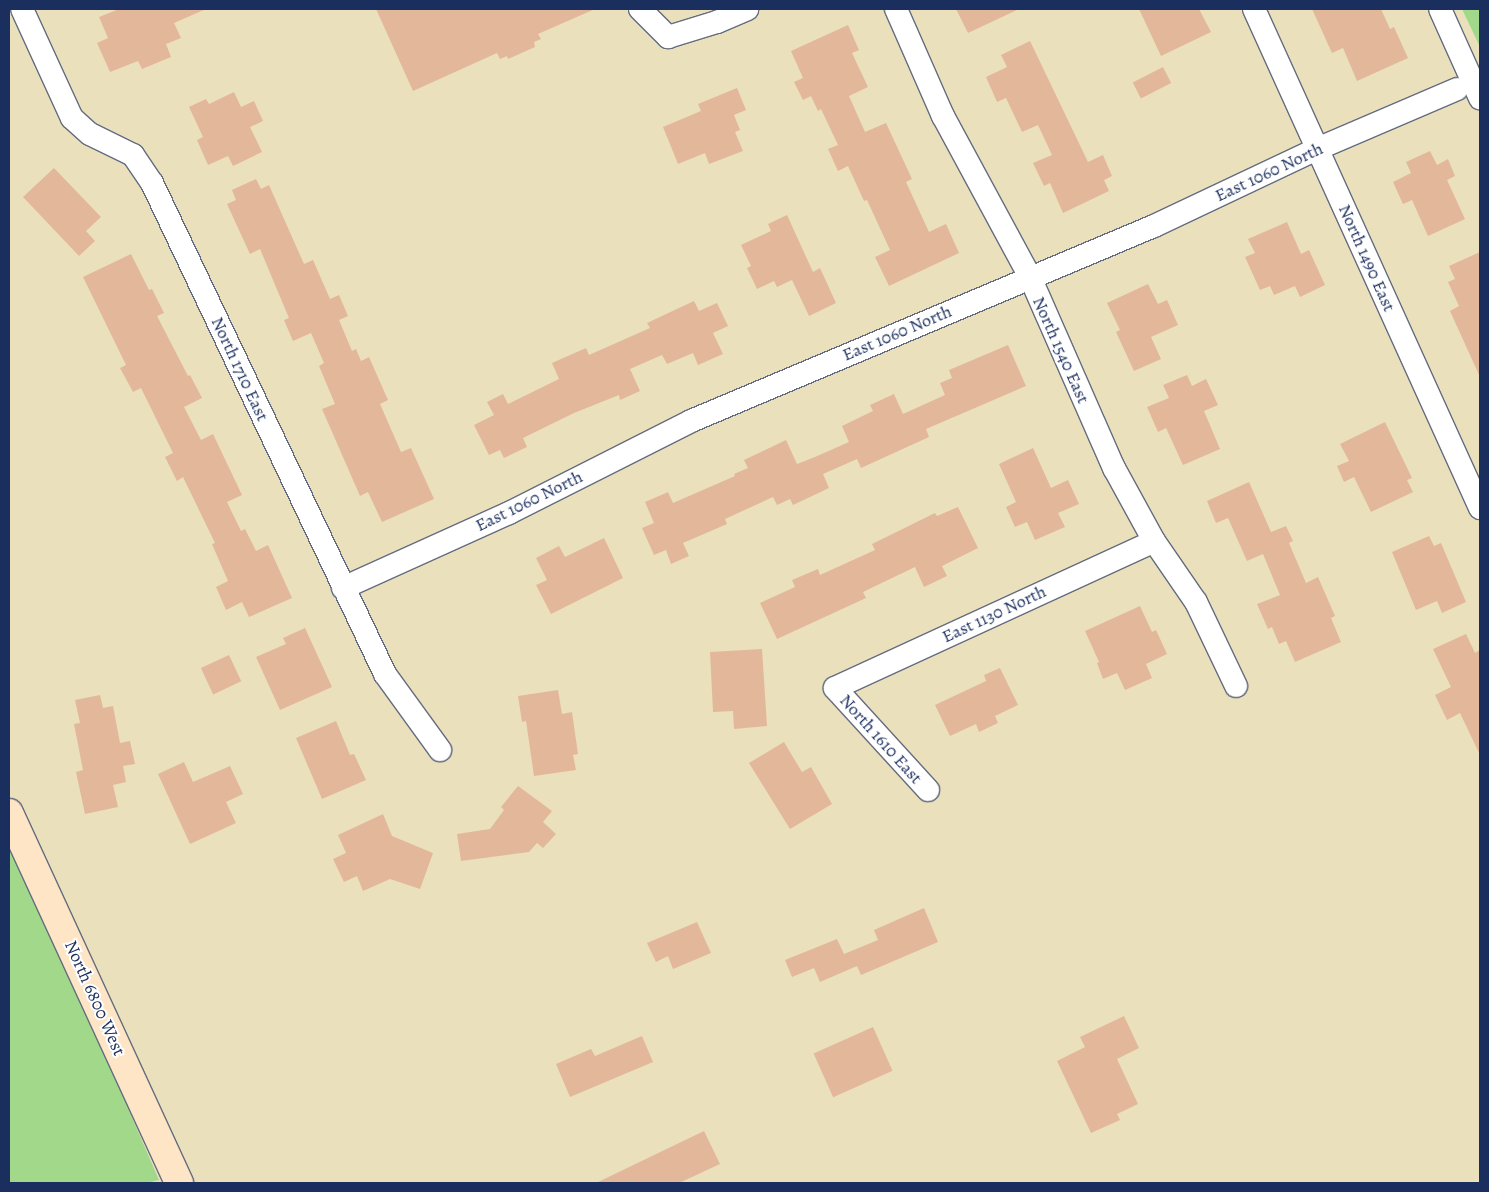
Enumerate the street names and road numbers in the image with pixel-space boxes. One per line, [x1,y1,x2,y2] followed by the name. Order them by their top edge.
[1212,138,1326,206] street label: East 1060 North
[1334,201,1400,315] street label: North 1490 East
[1028,293,1094,407] street label: North 1540 East
[839,300,955,366] street label: East 1060 North
[206,313,274,425] street label: North 1710 East
[472,466,586,536] street label: East 1060 North
[939,580,1049,648] street label: East 1130 North
[835,690,927,788] street label: North 1610 East
[60,937,130,1059] street label: North 6800 West

